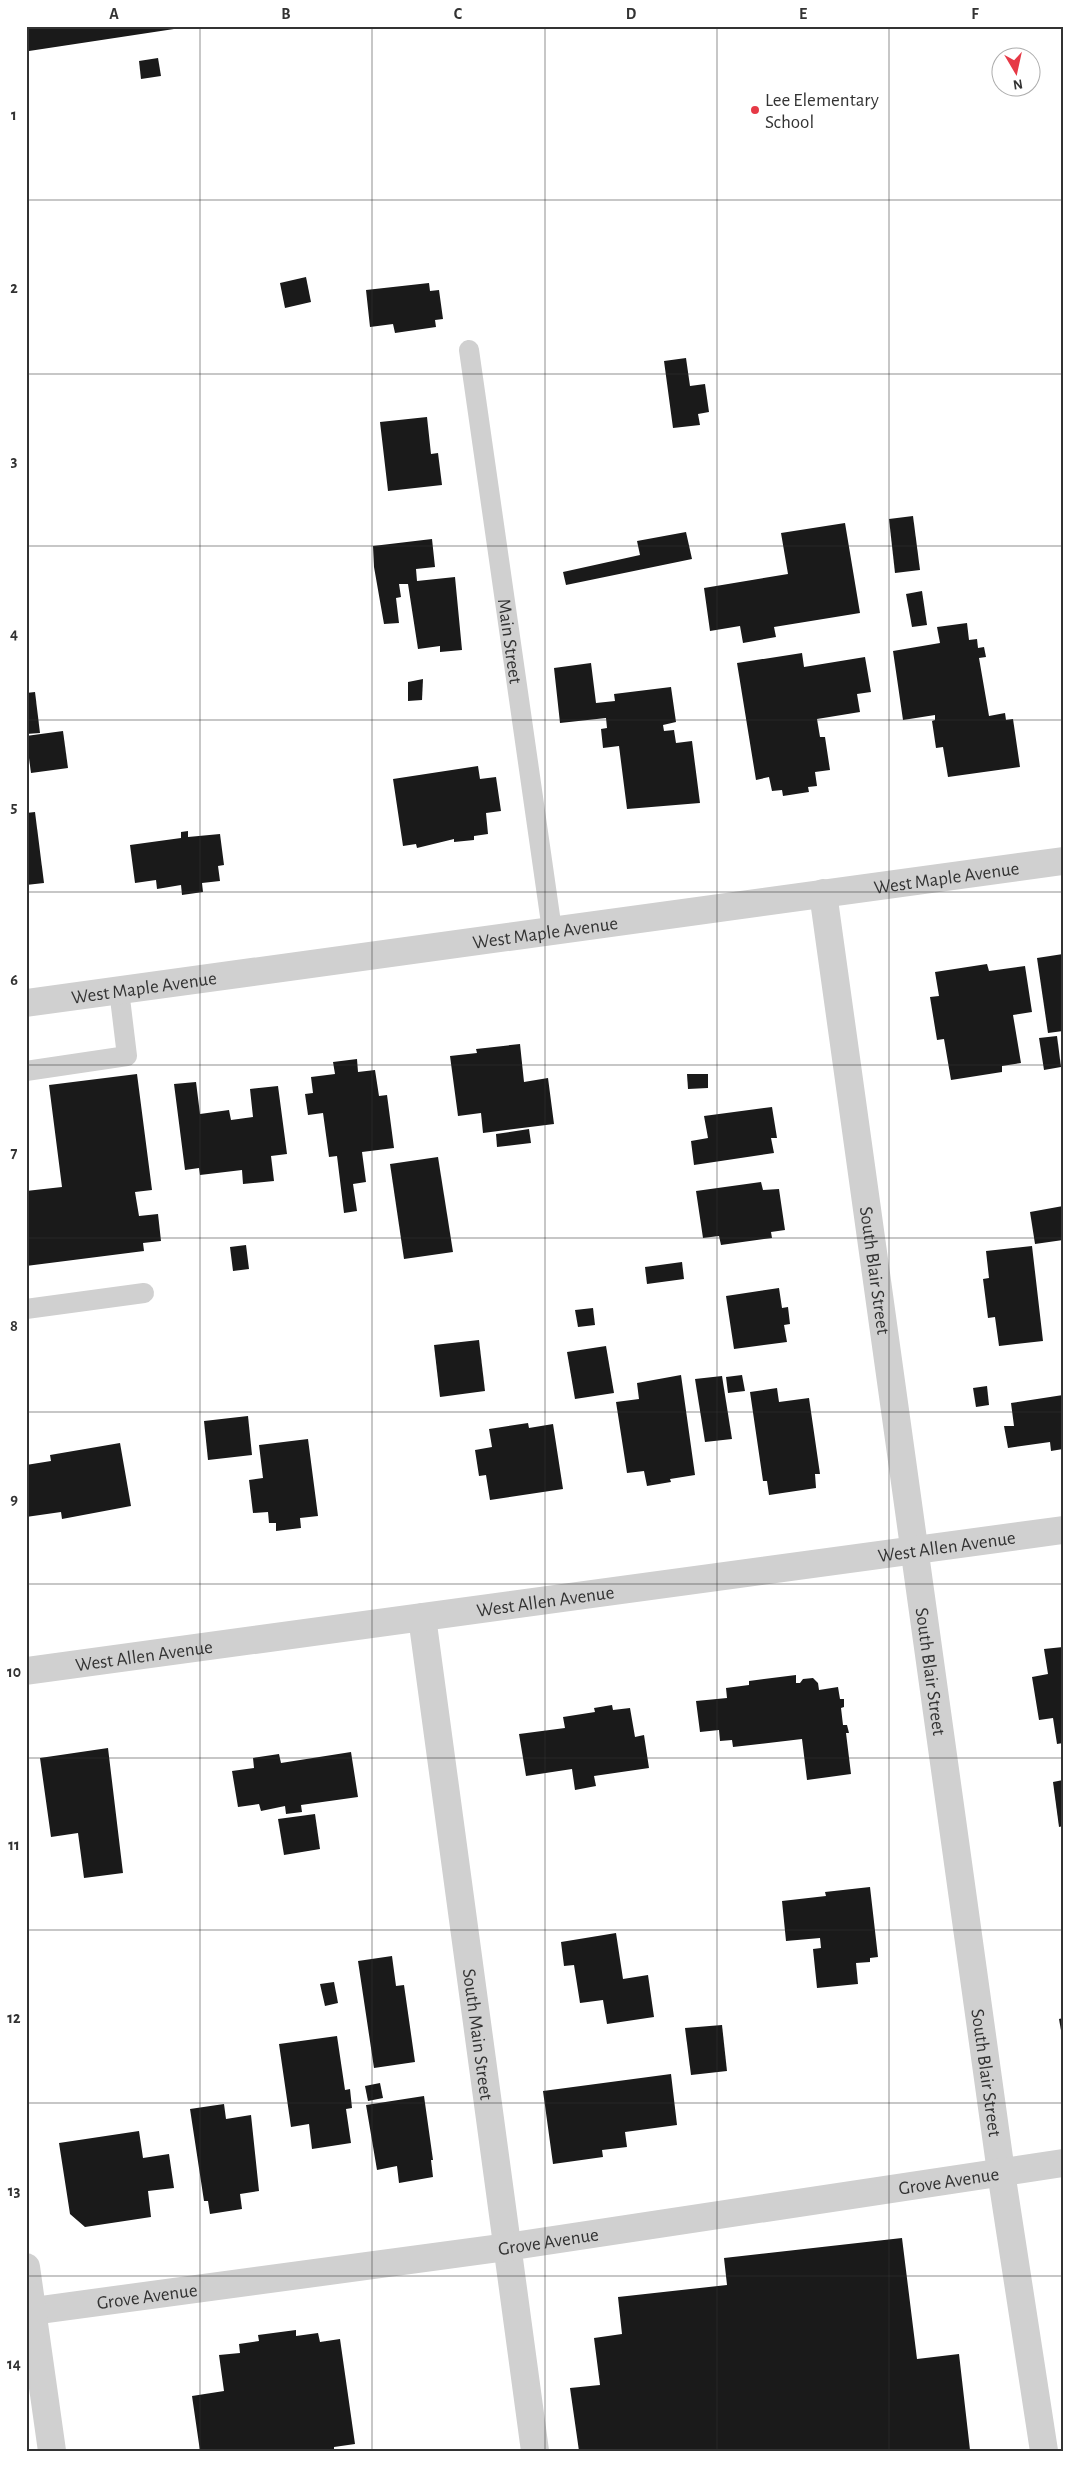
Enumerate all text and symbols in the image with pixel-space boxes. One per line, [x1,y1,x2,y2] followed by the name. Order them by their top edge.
[109,6,119,22] text: A
[281,6,291,22] text: B
[454,6,463,22] text: C
[626,6,637,22] text: D
[799,6,807,22] text: E
[971,6,979,22] text: F
[992,48,1042,98] north arrow
[1012,76,1024,92] text: N
[765,91,879,132] place label: Lee Elementary School
[749,104,761,116] marker: Lee Elementary School
[11,107,17,123] text: 1
[10,280,18,296] text: 2
[11,453,18,469] text: 3
[494,597,525,685] street label: Main Street
[10,626,18,642] text: 4
[11,799,18,815] text: 5
[873,859,1020,898] street label: West Maple Avenue
[472,914,619,953] street label: West Maple Avenue
[70,969,218,1008] street label: West Maple Avenue
[10,972,18,988] text: 6
[11,1145,18,1161] text: 7
[856,1205,892,1336] street label: South Blair Street
[10,1318,18,1334] text: 8
[10,1491,18,1507] text: 9
[877,1529,1017,1566] street label: West Allen Avenue
[475,1583,615,1621] street label: West Allen Avenue
[912,1606,948,1737] street label: South Blair Street
[74,1638,214,1675] street label: West Allen Avenue
[7,1664,21,1680] text: 10
[8,1837,20,1853] text: 11
[459,1967,495,2101] street label: South Main Street
[967,2008,1004,2138] street label: South Blair Street
[7,2010,21,2026] text: 12
[897,2165,1000,2199] street label: Grove Avenue
[8,2183,20,2199] text: 13
[497,2225,600,2259] street label: Grove Avenue
[96,2281,199,2313] street label: Grove Avenue
[7,2356,21,2372] text: 14

